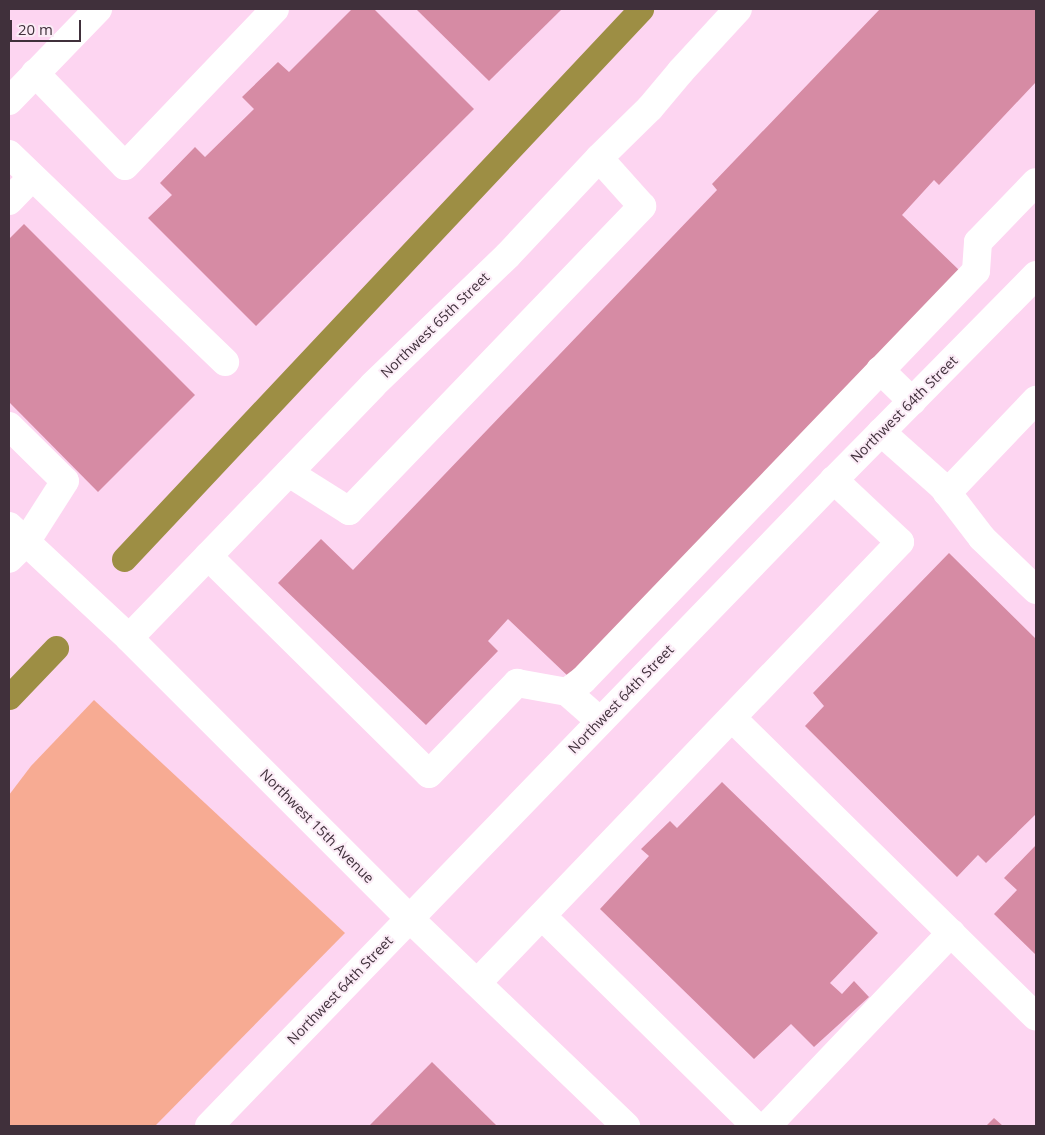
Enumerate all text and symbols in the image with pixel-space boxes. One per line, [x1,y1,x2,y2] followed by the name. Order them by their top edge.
[12,10,84,42] scale bar
[18,19,53,39] text: 20 m
[377,269,493,381] street label: Northwest 65th Street
[847,352,961,466] street label: Northwest 64th Street
[565,641,677,757] street label: Northwest 64th Street
[257,766,377,886] street label: Northwest 15th Avenue
[284,932,396,1048] street label: Northwest 64th Street

